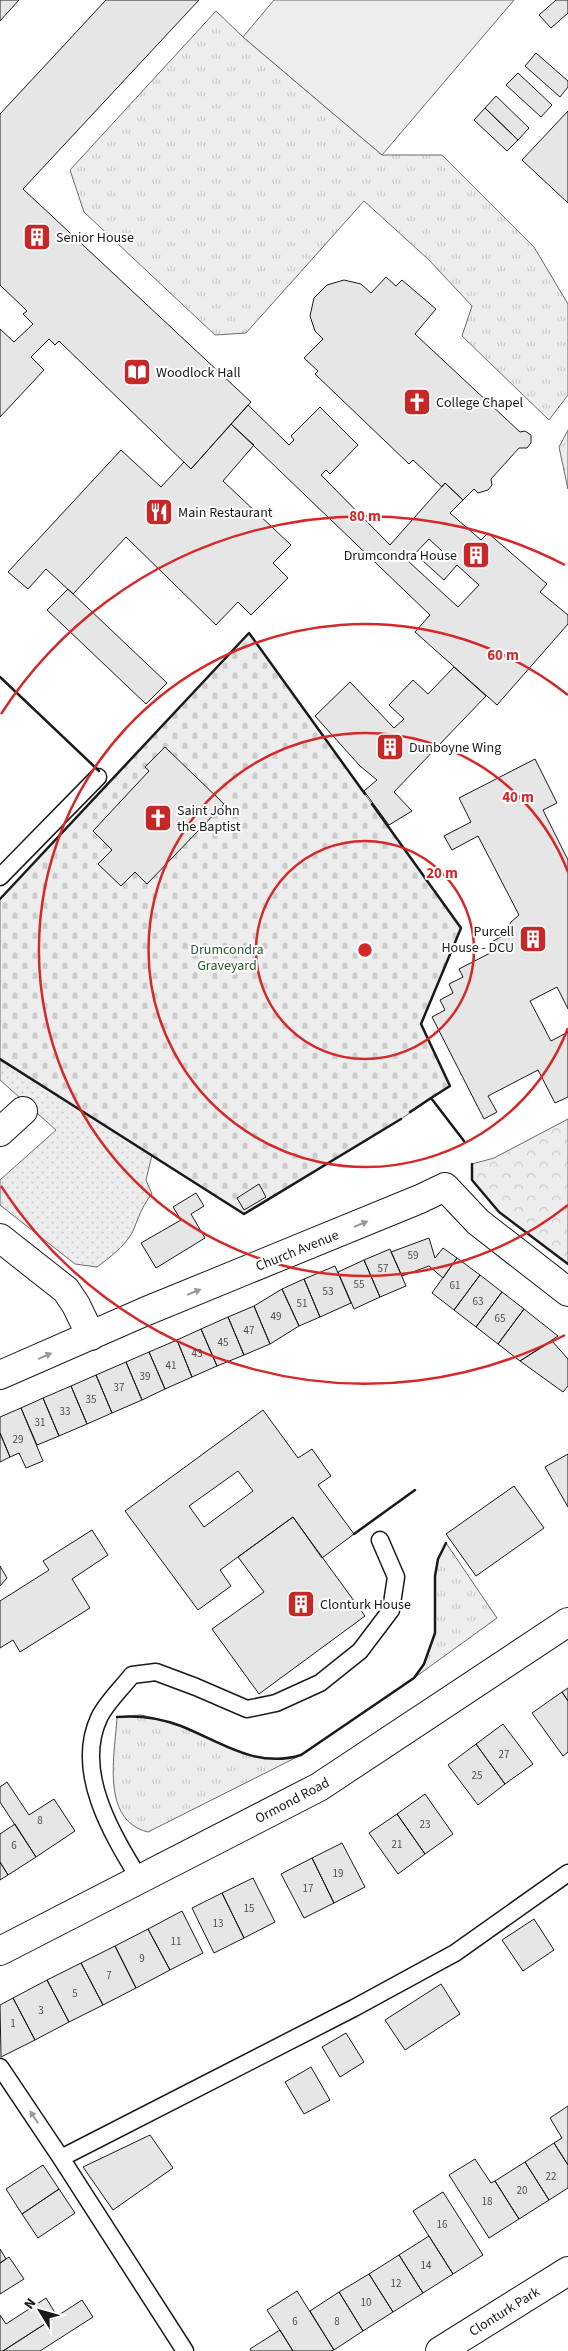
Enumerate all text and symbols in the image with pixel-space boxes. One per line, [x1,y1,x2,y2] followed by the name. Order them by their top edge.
[22,222,52,252] building icon: Senior House
[56,228,134,248] place label: Senior House
[122,357,152,387] library icon: Woodlock Hall
[156,363,241,383] place label: Woodlock Hall
[402,387,432,417] church icon: College Chapel
[436,393,524,413] place label: College Chapel
[144,497,174,527] restaurant icon: Main Restaurant
[178,503,273,523] place label: Main Restaurant
[349,506,381,527] text: 80 m
[461,540,491,570] building icon: Drumcondra House
[344,546,457,566] place label: Drumcondra House
[487,645,519,666] text: 60 m
[375,732,405,762] building icon: Dunboyne Wing
[409,738,501,758] place label: Dunboyne Wing
[502,787,534,808] text: 40 m
[177,801,241,837] place label: Saint John the Baptist
[143,803,173,833] church icon: Saint John the Baptist
[426,863,458,884] text: 20 m
[441,922,514,958] place label: Purcell House - DCU
[518,924,548,954] building icon: Purcell House - DCU
[190,940,264,976] park label: Drumcondra Graveyard
[356,941,374,959] centre of rings
[354,1219,368,1227] one-way arrow
[253,1225,342,1277] street label: Church Avenue
[408,1248,418,1263] house number: 59
[378,1261,388,1276] house number: 57
[354,1277,364,1292] house number: 55
[450,1278,460,1293] house number: 61
[323,1284,333,1299] house number: 53
[187,1288,202,1296] one-way arrow
[473,1294,483,1309] house number: 63
[297,1296,307,1311] house number: 51
[271,1309,281,1324] house number: 49
[495,1311,505,1326] house number: 65
[244,1323,254,1338] house number: 47
[218,1335,228,1350] house number: 45
[192,1346,202,1361] house number: 43
[38,1351,52,1359] one-way arrow
[166,1358,176,1373] house number: 41
[140,1369,150,1384] house number: 39
[114,1380,124,1395] house number: 37
[86,1392,96,1407] house number: 35
[60,1404,70,1419] house number: 33
[35,1415,45,1430] house number: 31
[13,1432,23,1447] house number: 29
[286,1589,316,1619] building icon: Clonturk House
[320,1595,411,1615] place label: Clonturk House
[499,1747,509,1762] house number: 27
[472,1768,482,1783] house number: 25
[252,1773,333,1829] street label: Ormond Road
[37,1813,43,1828] house number: 8
[420,1817,430,1832] house number: 23
[392,1837,402,1852] house number: 21
[11,1838,17,1853] house number: 6
[333,1866,343,1881] house number: 19
[303,1881,313,1896] house number: 17
[244,1901,254,1916] house number: 15
[213,1916,223,1931] house number: 13
[171,1934,181,1949] house number: 11
[139,1951,145,1966] house number: 9
[106,1968,112,1983] house number: 7
[72,1986,78,2001] house number: 5
[38,2003,44,2018] house number: 3
[10,2016,16,2031] house number: 1
[29,2110,39,2124] one-way arrow
[546,2169,556,2184] house number: 22
[517,2183,527,2198] house number: 20
[482,2194,493,2209] house number: 18
[437,2217,448,2232] house number: 16
[421,2258,432,2273] house number: 14
[391,2276,401,2291] house number: 12
[465,2282,544,2342] street label: Clonturk Park
[15,2286,65,2336] north arrow
[20,2294,41,2314] text: N
[361,2295,371,2310] house number: 10
[292,2314,298,2329] house number: 6
[334,2314,340,2329] house number: 8

